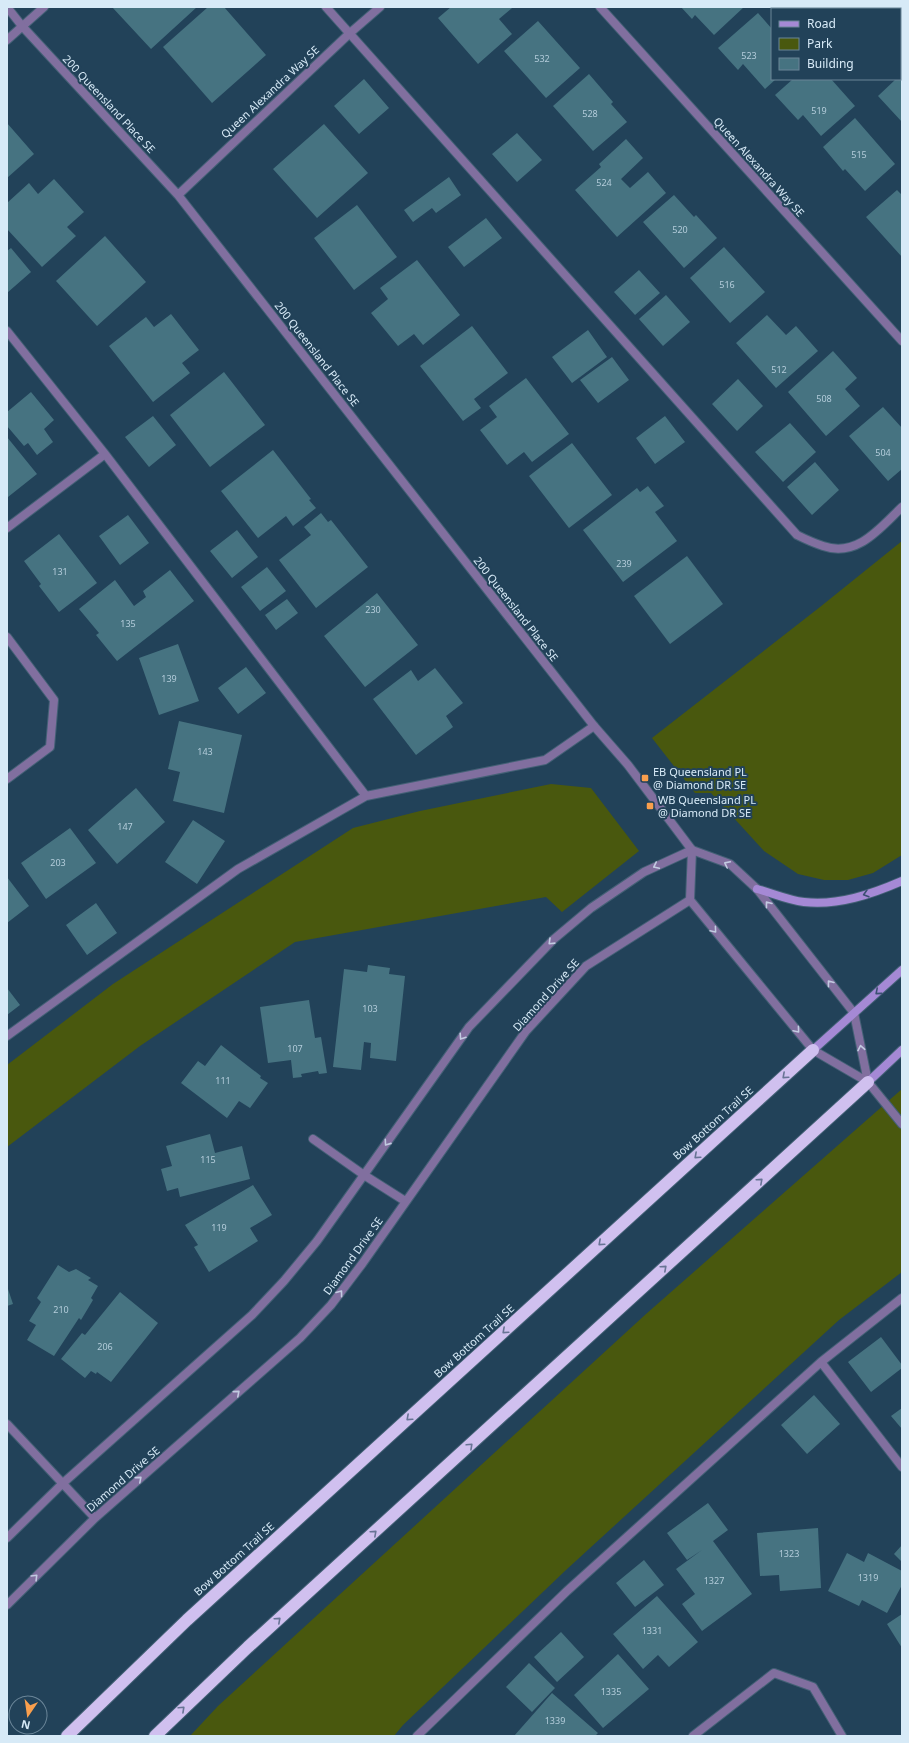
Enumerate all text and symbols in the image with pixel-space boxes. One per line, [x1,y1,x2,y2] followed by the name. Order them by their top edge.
[771,8,901,80] legend
[807,15,836,32] text: Road
[807,35,833,52] text: Park
[217,42,322,141] street label: Queen Alexandra Way SE
[741,49,757,62] house number: 523
[60,51,159,156] street label: 200 Queensland Place SE
[534,52,550,65] house number: 532
[807,55,854,72] text: Building
[811,104,827,117] house number: 519
[582,107,598,120] house number: 528
[711,114,808,220] street label: Queen Alexandra Way SE
[851,148,867,161] house number: 515
[596,176,612,189] house number: 524
[672,223,688,236] house number: 520
[719,278,735,291] house number: 516
[272,298,363,409] street label: 200 Queensland Place SE
[771,363,787,376] house number: 512
[816,392,832,405] house number: 508
[875,446,891,459] house number: 504
[471,553,562,664] street label: 200 Queensland Place SE
[616,557,632,570] house number: 239
[52,565,68,578] house number: 131
[365,603,381,616] house number: 230
[120,617,136,630] house number: 135
[161,672,177,685] house number: 139
[197,745,213,758] house number: 143
[653,764,747,792] place label: EB Queensland PL @ Diamond DR SE
[640,773,650,783] marker: EB Queensland PL @ Diamond DR SE
[658,792,756,820] place label: WB Queensland PL @ Diamond DR SE
[645,801,655,811] marker: WB Queensland PL @ Diamond DR SE
[117,820,133,833] house number: 147
[50,856,66,869] house number: 203
[653,861,660,869] one-way arrow
[724,861,731,869] one-way arrow
[862,890,869,898] one-way arrow
[766,901,773,908] one-way arrow
[710,926,717,933] one-way arrow
[548,937,556,945] one-way arrow
[509,955,582,1034] street label: Diamond Drive SE
[828,980,835,987] one-way arrow
[875,987,883,995] one-way arrow
[362,1002,378,1015] house number: 103
[793,1026,800,1033] one-way arrow
[460,1032,467,1039] one-way arrow
[287,1042,303,1055] house number: 107
[858,1045,866,1051] one-way arrow
[782,1071,789,1078] one-way arrow
[215,1074,231,1087] house number: 111
[669,1082,756,1163] street label: Bow Bottom Trail SE
[384,1139,392,1146] one-way arrow
[694,1151,702,1158] one-way arrow
[200,1153,216,1166] house number: 115
[755,1178,763,1185] one-way arrow
[319,1214,386,1298] street label: Diamond Drive SE
[211,1221,227,1234] house number: 119
[598,1238,606,1246] one-way arrow
[659,1265,667,1273] one-way arrow
[335,1290,342,1297] one-way arrow
[430,1300,517,1381] street label: Bow Bottom Trail SE
[53,1303,69,1316] house number: 210
[502,1326,510,1333] one-way arrow
[97,1340,113,1353] house number: 206
[233,1391,240,1398] one-way arrow
[406,1413,413,1420] one-way arrow
[83,1443,163,1515] street label: Diamond Drive SE
[466,1443,473,1450] one-way arrow
[135,1476,142,1483] one-way arrow
[190,1518,277,1599] street label: Bow Bottom Trail SE
[369,1530,377,1538] one-way arrow
[779,1547,799,1560] house number: 1323
[858,1571,878,1584] house number: 1319
[704,1574,724,1587] house number: 1327
[30,1575,38,1582] one-way arrow
[273,1618,281,1625] one-way arrow
[642,1624,662,1637] house number: 1331
[601,1685,621,1698] house number: 1335
[8,1695,48,1735] north arrow
[178,1706,185,1713] one-way arrow
[545,1714,565,1727] house number: 1339
[20,1717,32,1734] text: N

